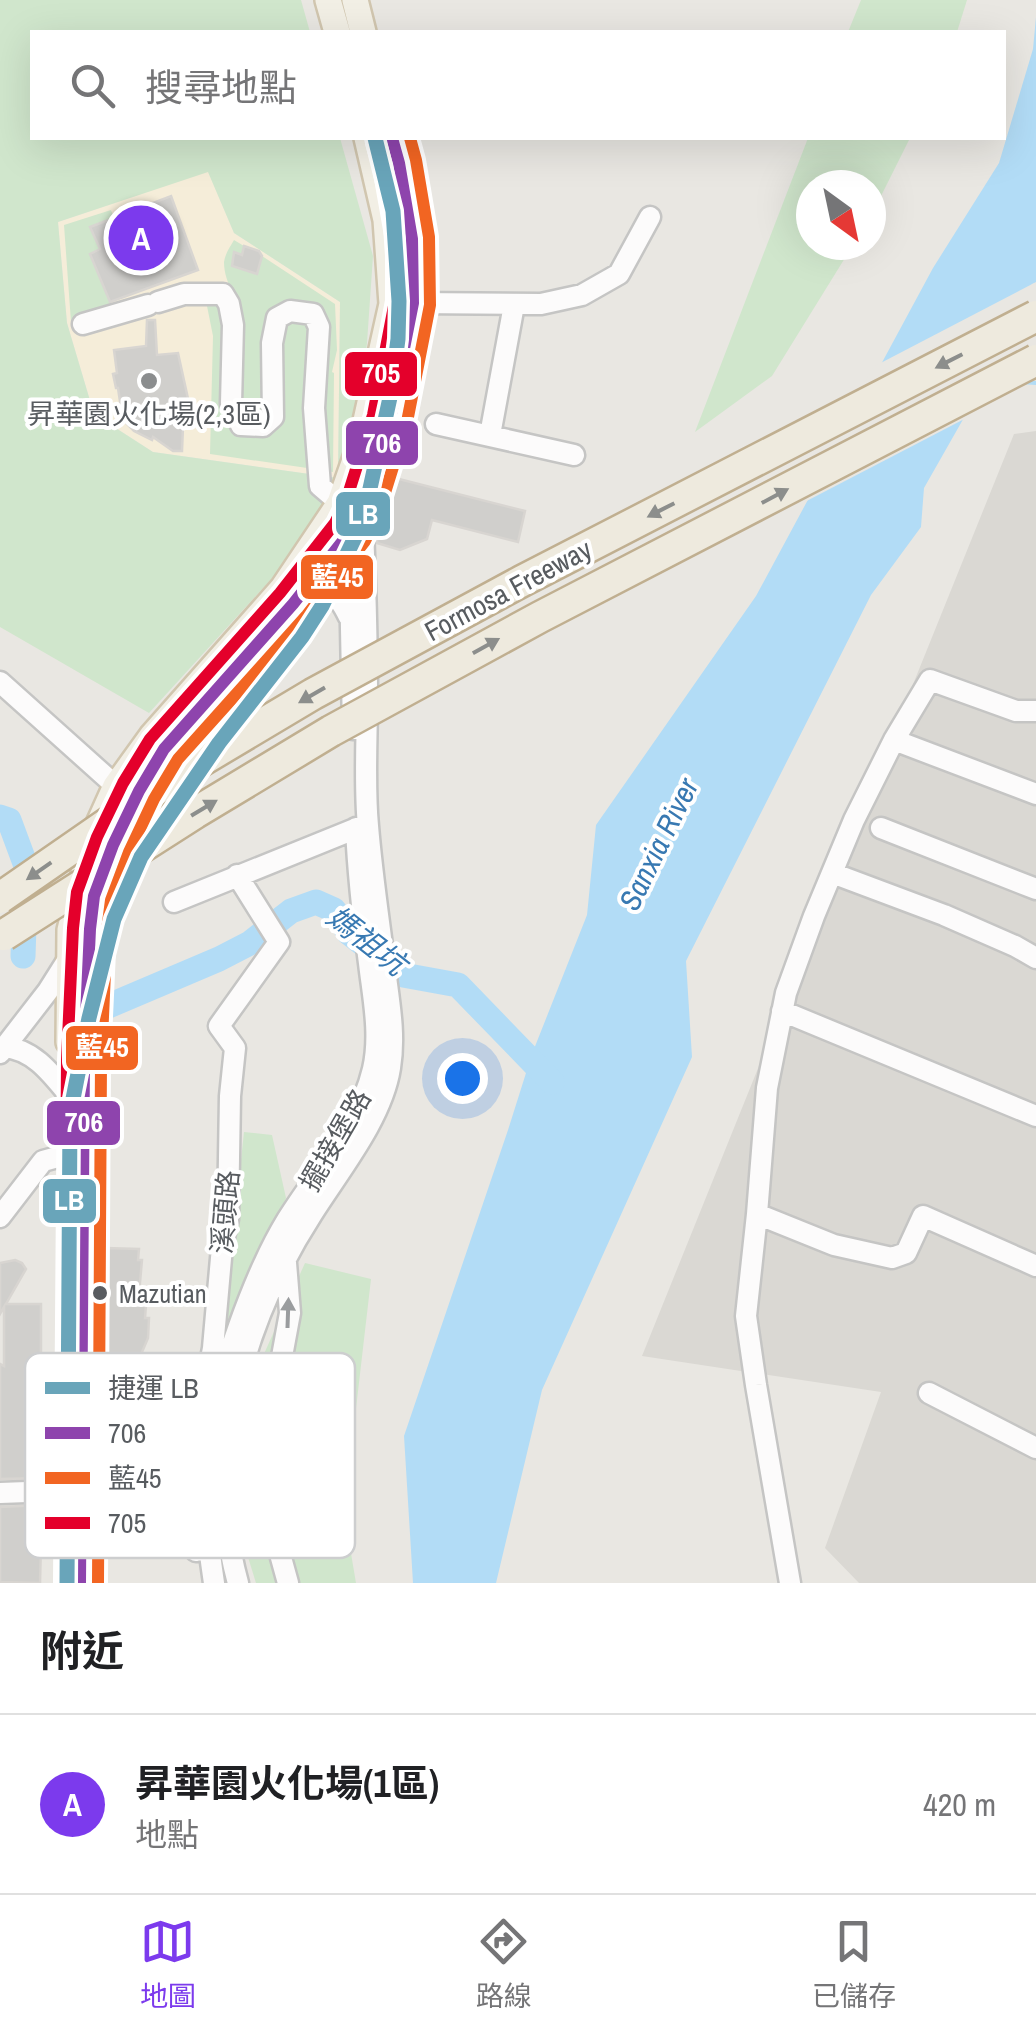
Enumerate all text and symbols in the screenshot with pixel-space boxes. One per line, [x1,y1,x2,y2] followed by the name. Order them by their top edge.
[30,30,1006,140] search box
[65,58,120,113] icon: search
[145,62,297,113] text: 搜尋地點
[796,170,886,260] north arrow
[108,200,174,276] pin: A
[343,350,419,398] line badge: 705
[935,352,964,369] one-way arrow
[362,354,400,392] text: 705
[138,370,160,392] marker: 昇華園火化場(2,3區)
[27,395,271,433] place label: 昇華園火化場(2,3區)
[344,419,420,467] line badge: 706
[363,424,401,462] text: 706
[760,488,789,505] one-way arrow
[334,490,392,538] line badge: LB
[348,495,378,533] text: LB
[646,501,675,518] one-way arrow
[418,530,599,650] street label: Formosa Freeway
[299,553,375,601] line badge: 藍45
[310,558,364,596] text: 藍45
[472,638,500,656] one-way arrow
[298,686,326,703] one-way arrow
[609,771,707,917] water label: Sanxia River
[190,799,218,817] one-way arrow
[26,861,52,880] one-way arrow
[319,897,418,986] water label: 媽祖坑
[64,1024,140,1072] line badge: 藍45
[75,1028,129,1066] text: 藍45
[437,1053,488,1104] your location
[291,1082,379,1198] street label: 擺接堡路
[45,1099,122,1147] line badge: 706
[65,1103,103,1141] text: 706
[202,1168,248,1256] street label: 溪頭路
[41,1177,98,1225] line badge: LB
[54,1181,84,1219] text: LB
[119,1276,207,1311] place label: Mazutian
[90,1283,110,1303] marker: Mazutian
[281,1297,297,1328] one-way arrow
[25,1353,355,1558] legend
[108,1369,198,1407] text: 捷運 LB
[108,1414,146,1452] text: 706
[108,1459,162,1497] text: 藍45
[108,1504,146,1542] text: 705
[40,1623,124,1679] text: 附近
[135,1758,439,1809] text: 昇華園火化場(1區)
[63,1783,82,1826] text: A
[923,1783,996,1826] text: 420 m
[135,1813,199,1856] text: 地點
[140,1914,196,2015] tab: 地圖
[476,1914,532,2015] tab: 路線
[812,1914,896,2015] tab: 已儲存

